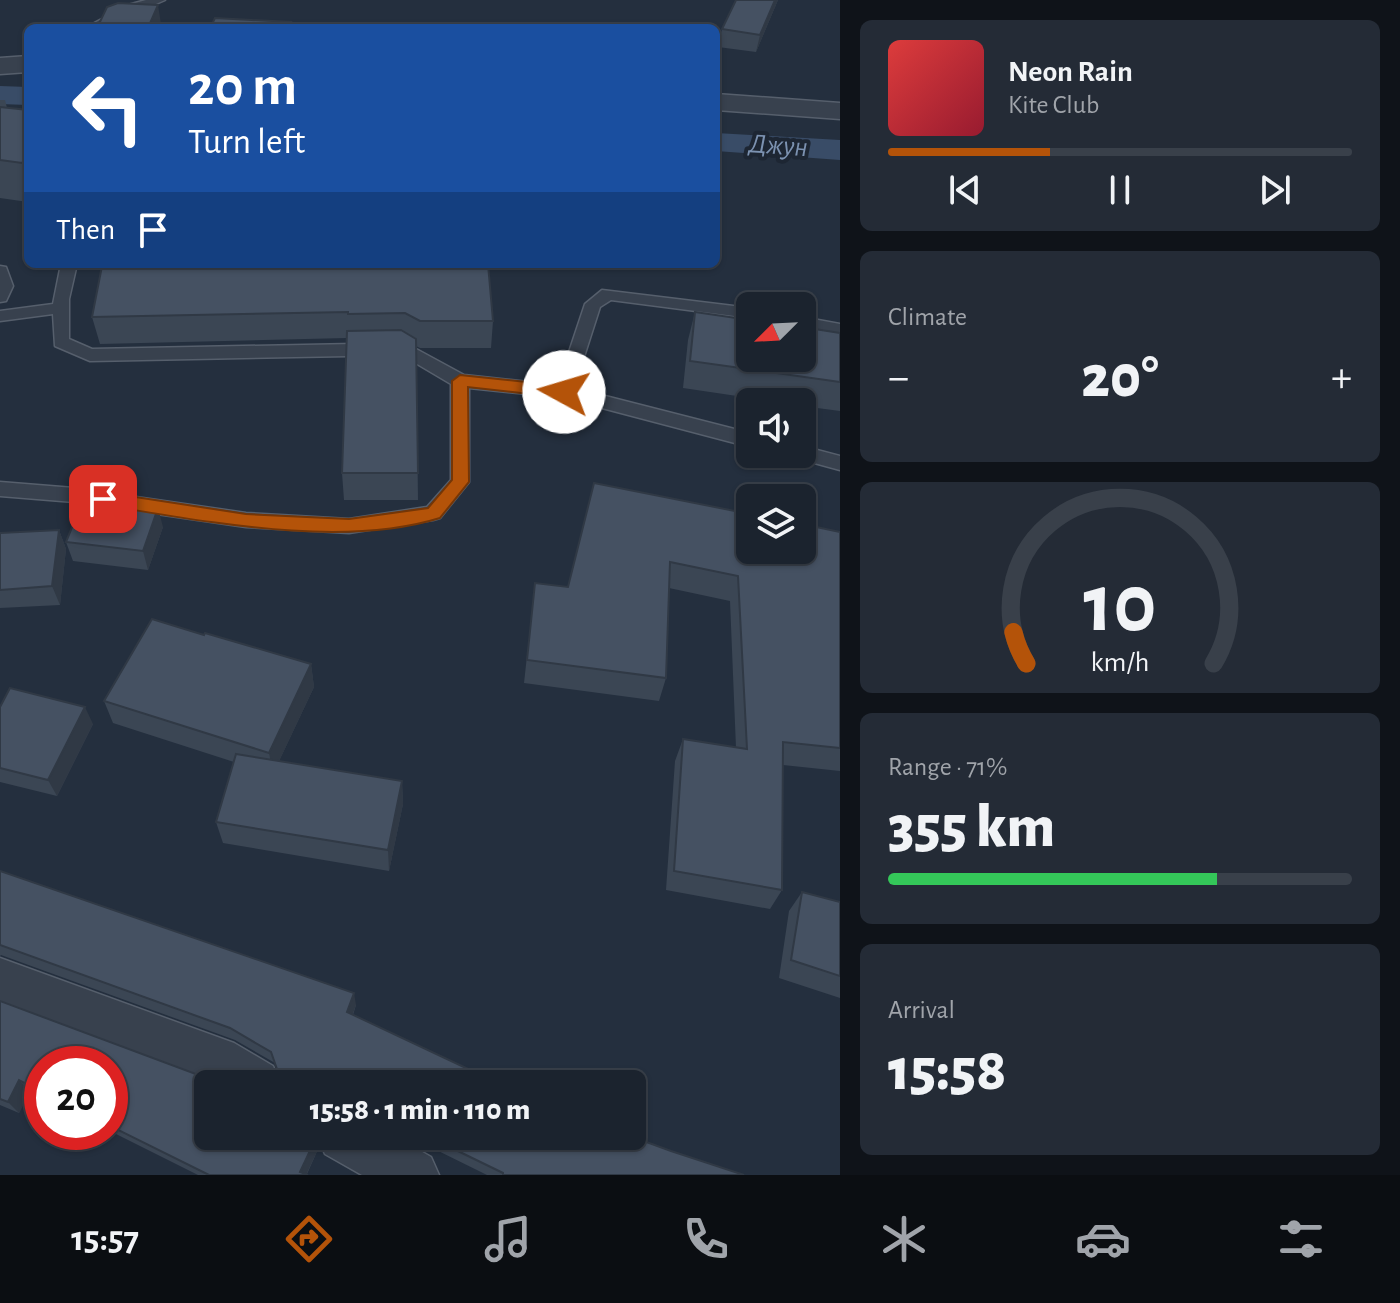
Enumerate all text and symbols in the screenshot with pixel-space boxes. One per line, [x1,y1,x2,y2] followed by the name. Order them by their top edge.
[56,56,160,160] icon: left
[1008,57,1133,87] text: Neon Rain
[188,59,297,115] text: 20 m
[1008,92,1099,118] text: Kite Club
[188,124,305,160] text: Turn left
[746,130,809,162] water label: Джун
[943,168,987,212] icon: previous
[1098,168,1142,212] icon: pause
[1253,168,1297,212] icon: next
[131,208,175,252] icon: arrive
[56,215,115,245] text: Then
[736,292,816,372] north arrow
[736,292,816,564] map controls
[888,304,967,330] text: Climate
[1081,348,1159,408] text: 20°
[522,350,606,434] position arrow
[888,356,909,400] text: −
[1331,356,1352,400] text: +
[736,388,816,468] button: sound
[69,465,137,533] pin
[81,477,125,521] icon: arrive
[736,484,816,564] button: layers
[1083,562,1157,646] text: 10
[1091,648,1149,677] text: km/h
[888,754,1007,780] text: Range · 71%
[888,798,1055,858] text: 355 km
[888,997,955,1023] text: Arrival
[888,1041,1006,1101] text: 15:58
[24,1046,128,1150] speed limit sign: 20
[310,1095,530,1125] text: 15:58 · 1 min · 110 m
[281,1211,337,1267] icon: directions
[480,1211,536,1267] icon: music
[678,1211,734,1267] icon: phone
[876,1211,932,1267] icon: climate
[1075,1211,1131,1267] icon: car
[1273,1211,1329,1267] icon: filters
[71,1221,139,1257] text: 15:57

